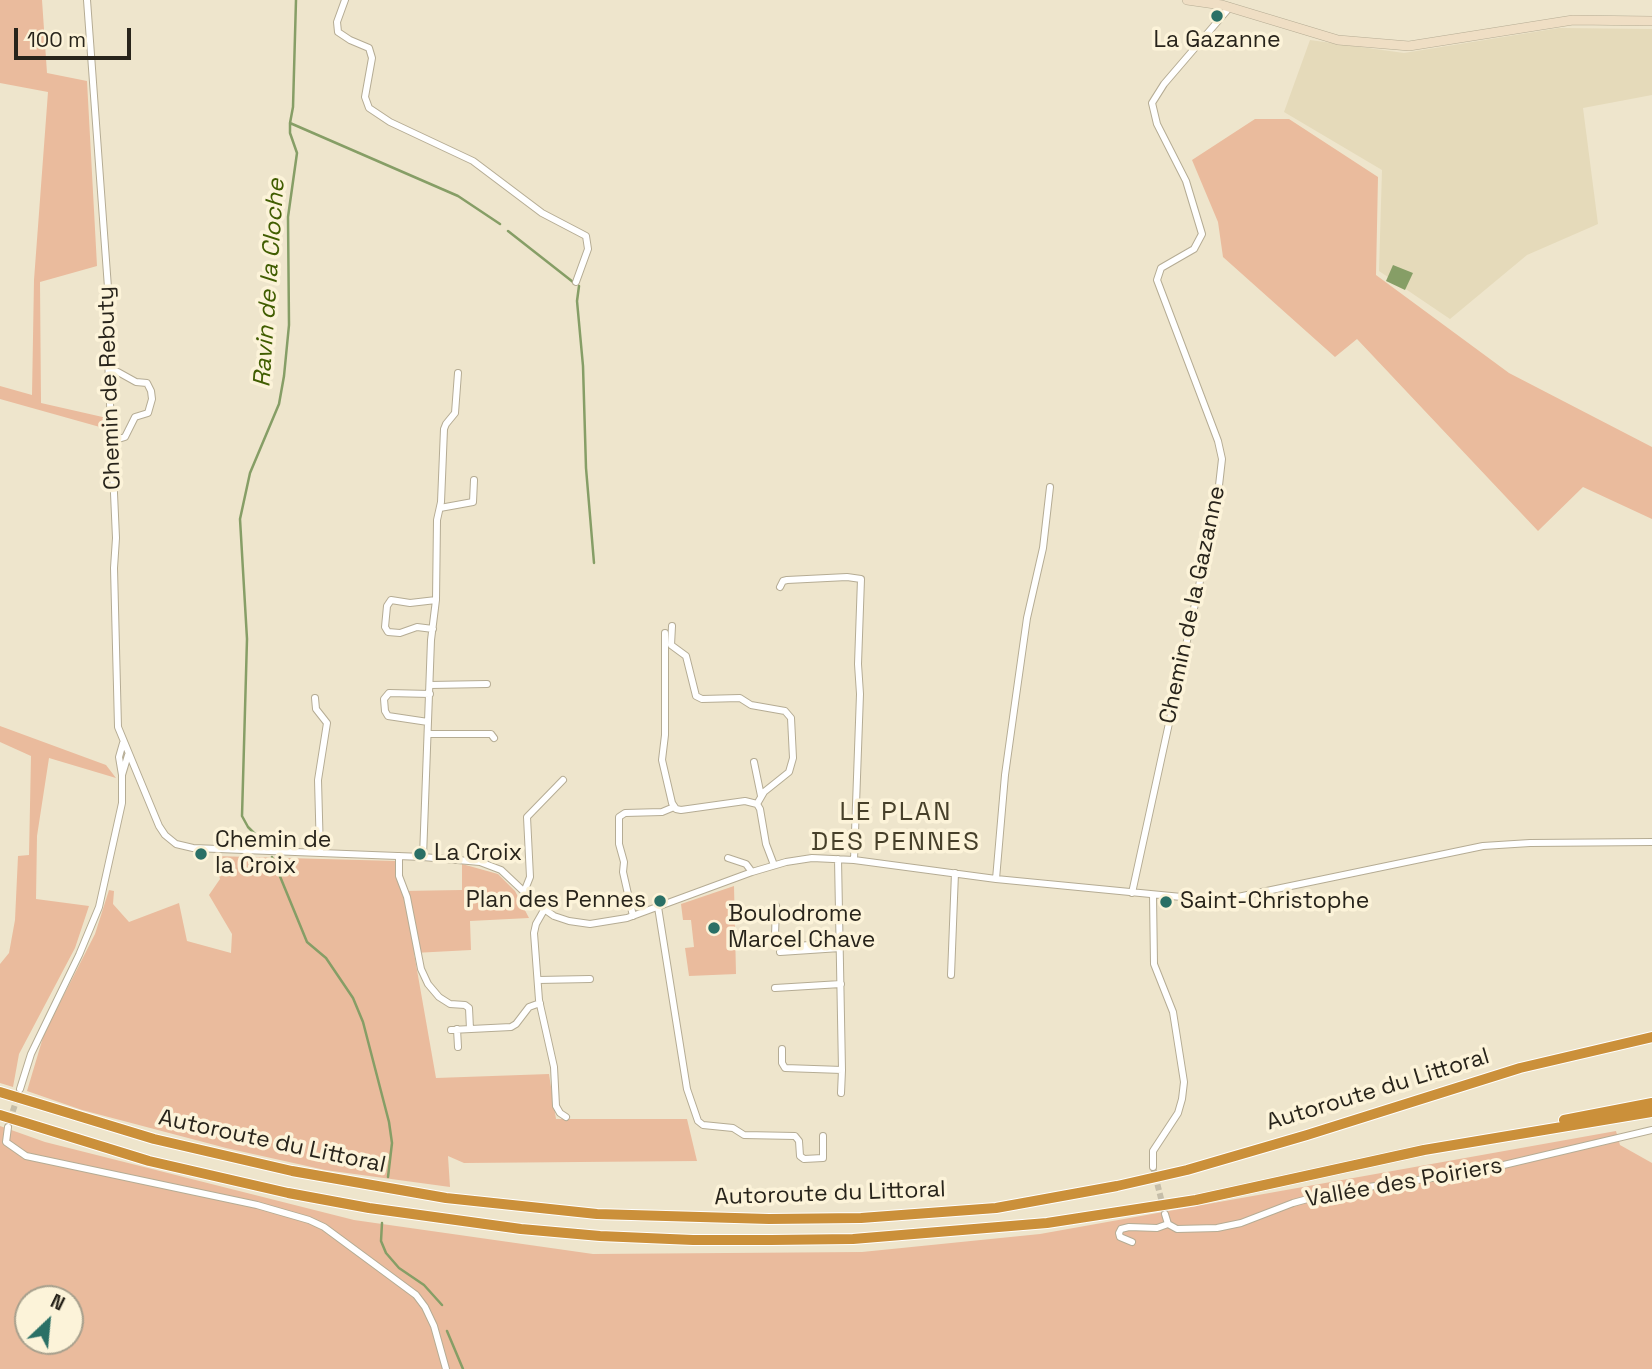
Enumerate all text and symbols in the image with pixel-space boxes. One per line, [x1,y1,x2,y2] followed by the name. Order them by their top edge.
[1209,8,1225,24] marker: La Gazanne
[18,14,135,58] scale bar
[27,26,86,53] text: 100 m
[1153,27,1281,55] place label: La Gazanne
[248,178,292,388] water label: Ravin de la Cloche
[93,286,127,490] street label: Chemin de Rebuty
[1154,484,1232,726] street label: Chemin de la Gazanne
[812,797,980,858] district label: LE PLAN DES PENNES
[215,827,331,881] place label: Chemin de la Croix
[434,840,522,868] place label: La Croix
[193,846,209,862] marker: Chemin de la Croix
[412,846,428,862] marker: La Croix
[466,887,646,915] place label: Plan des Pennes
[1180,888,1369,916] place label: Saint-Christophe
[652,893,668,909] marker: Plan des Pennes
[1158,894,1174,910] marker: Saint-Christophe
[728,901,875,955] place label: Boulodrome Marcel Chave
[706,920,722,936] marker: Boulodrome Marcel Chave
[1263,1043,1493,1137] street label: Autoroute du Littoral
[156,1104,388,1180] street label: Autoroute du Littoral
[1303,1152,1505,1214] street label: Vallée des Poiriers
[714,1176,946,1212] street label: Autoroute du Littoral
[14,1285,84,1355] north arrow
[46,1288,69,1316] text: N

